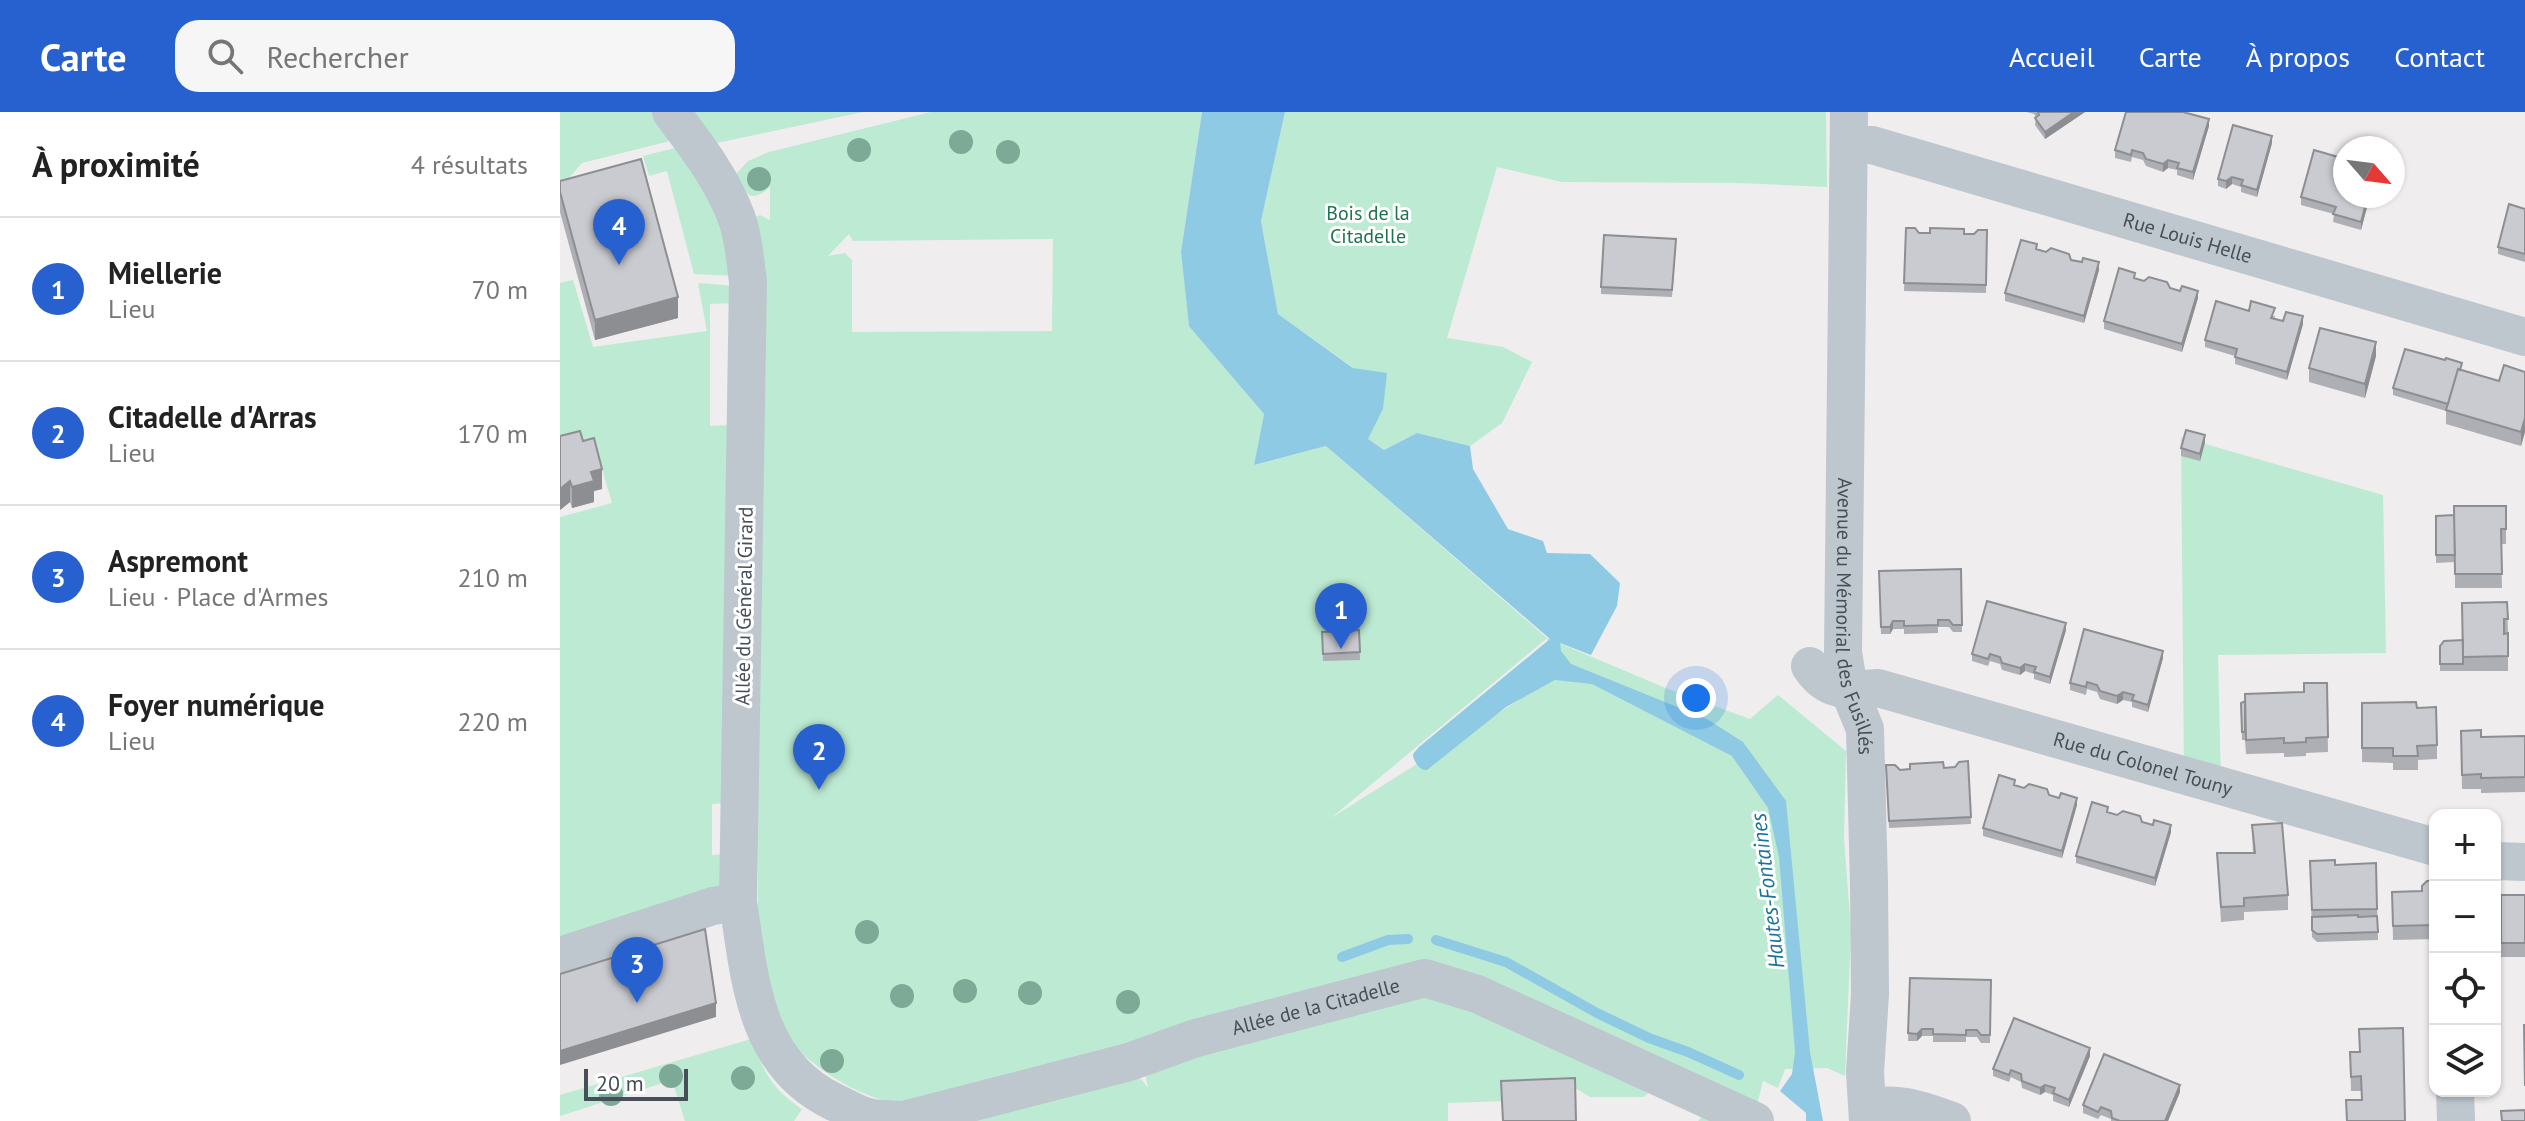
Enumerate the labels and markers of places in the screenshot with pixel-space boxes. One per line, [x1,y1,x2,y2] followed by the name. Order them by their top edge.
[593,199,645,265] pin: 4
[1315,583,1367,649] pin: 1
[793,724,845,790] pin: 2
[611,937,663,1003] pin: 3

